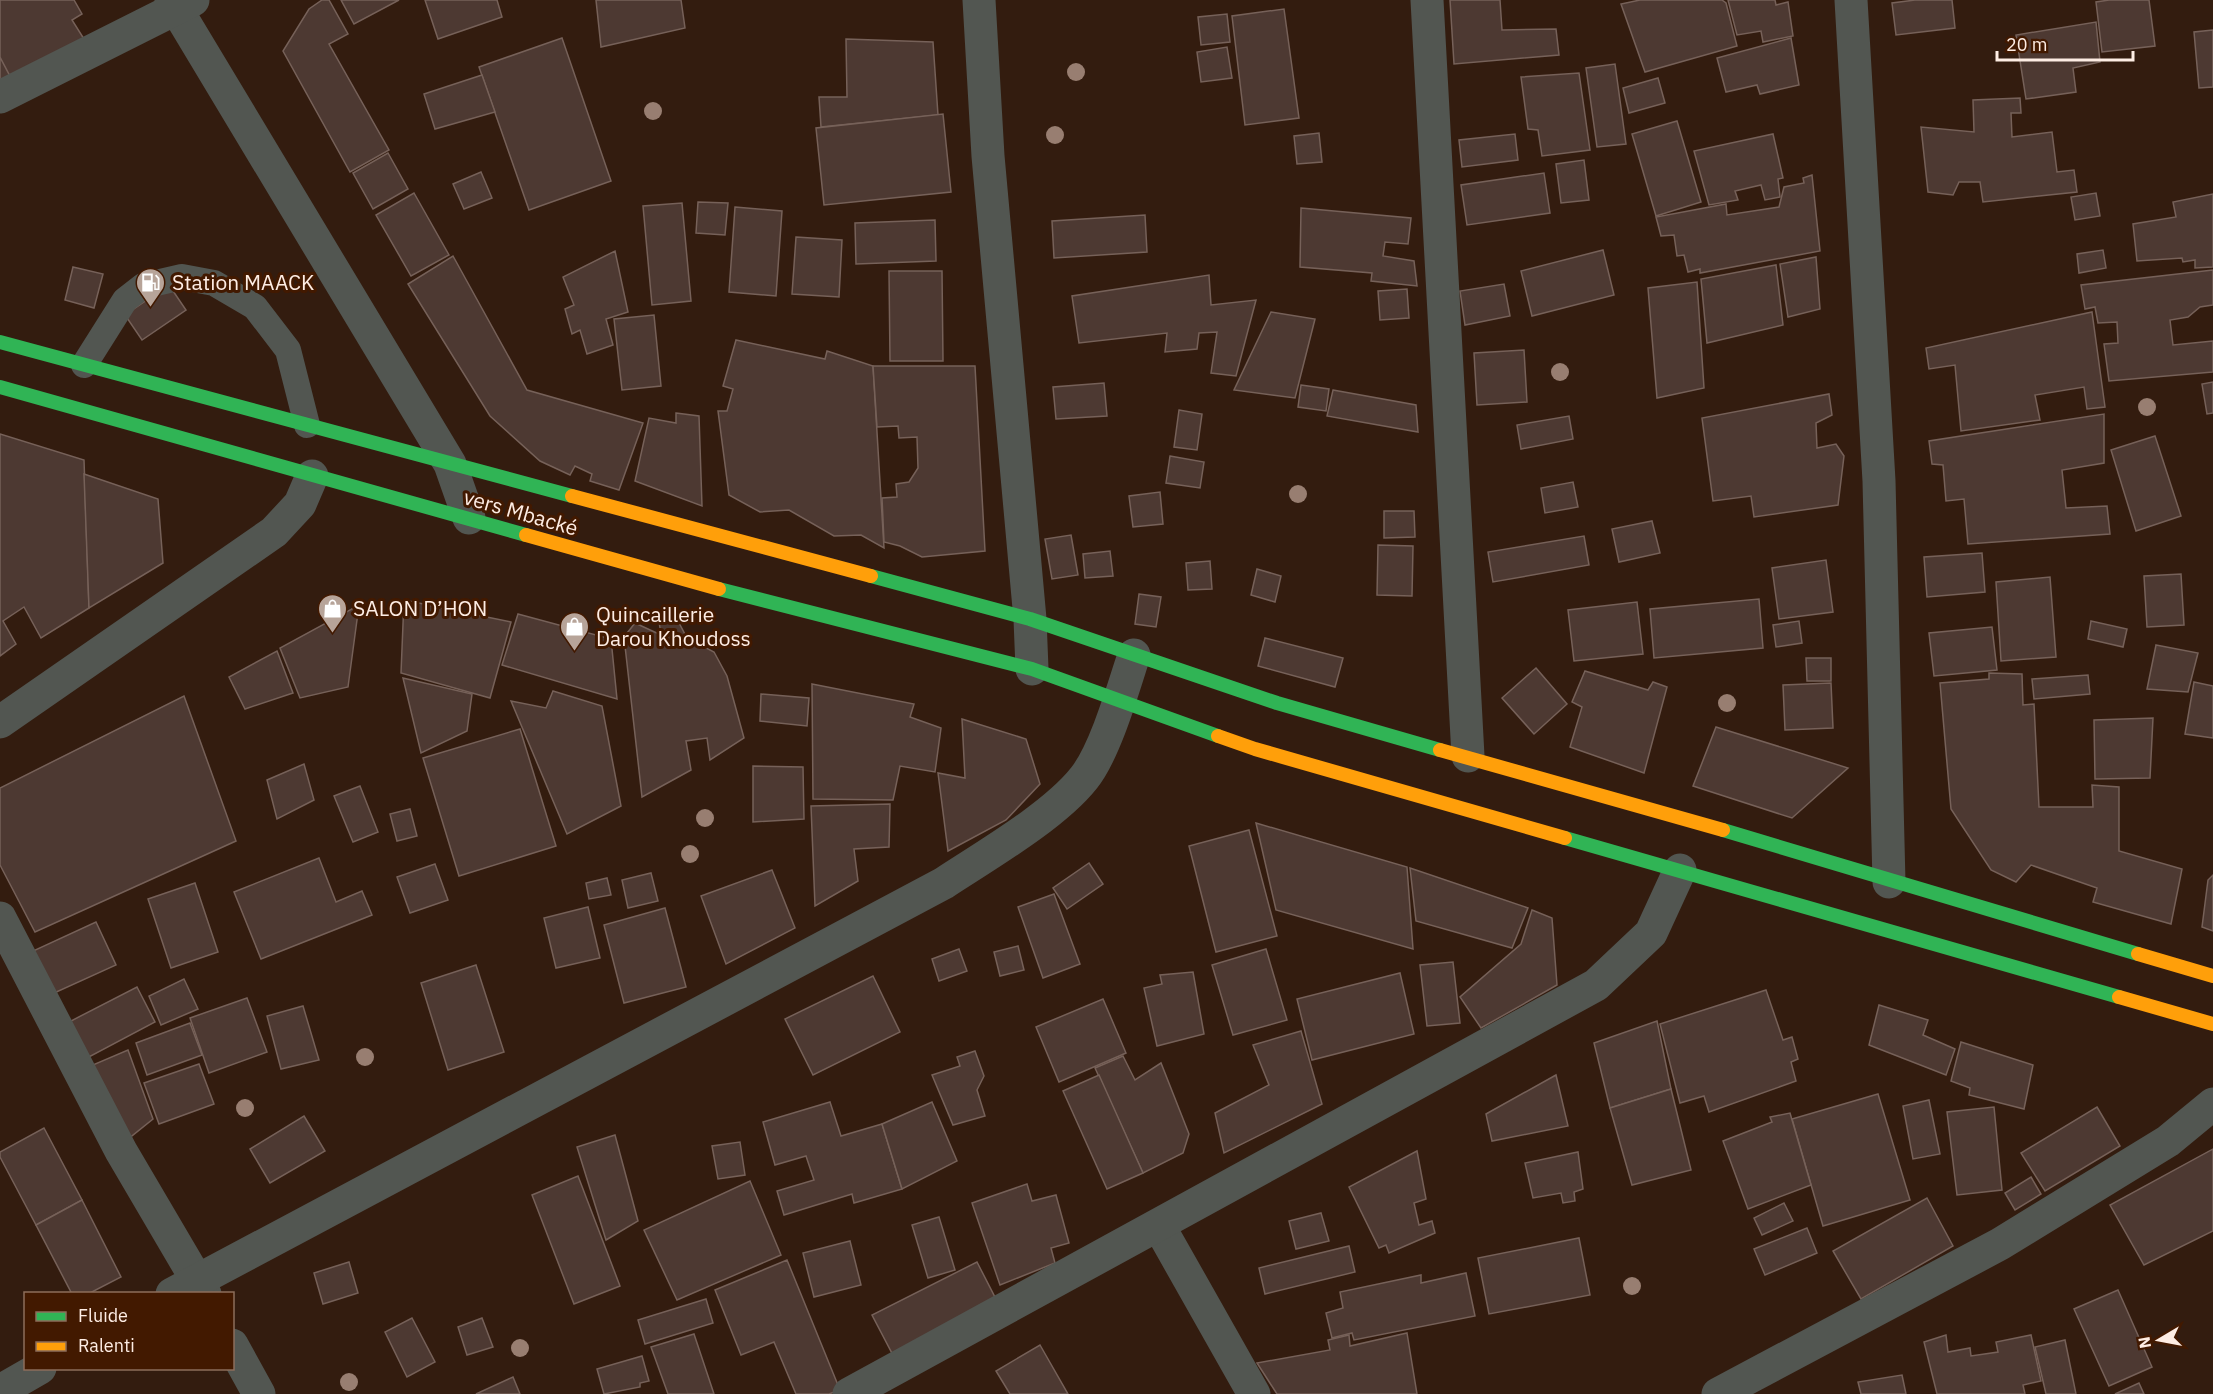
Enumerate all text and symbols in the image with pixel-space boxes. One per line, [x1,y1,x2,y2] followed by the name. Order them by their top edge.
[1997,24,2134,62] scale bar
[2006,33,2048,56] text: 20 m
[135,266,167,308] fuel station icon: Station MAACK
[172,268,314,296] place label: Station MAACK
[461,482,581,542] street label: vers Mbacké
[316,592,348,634] shop icon: SALON D’HON
[353,594,487,622] place label: SALON D’HON
[596,600,751,652] place label: Quincaillerie Darou Khoudoss
[559,610,591,652] shop icon: Quincaillerie Darou Khoudoss
[24,1292,234,1370] legend
[78,1304,128,1327] text: Fluide
[2129,1310,2189,1370] north arrow
[78,1334,135,1357] text: Ralenti
[2133,1335,2155,1350] text: N

